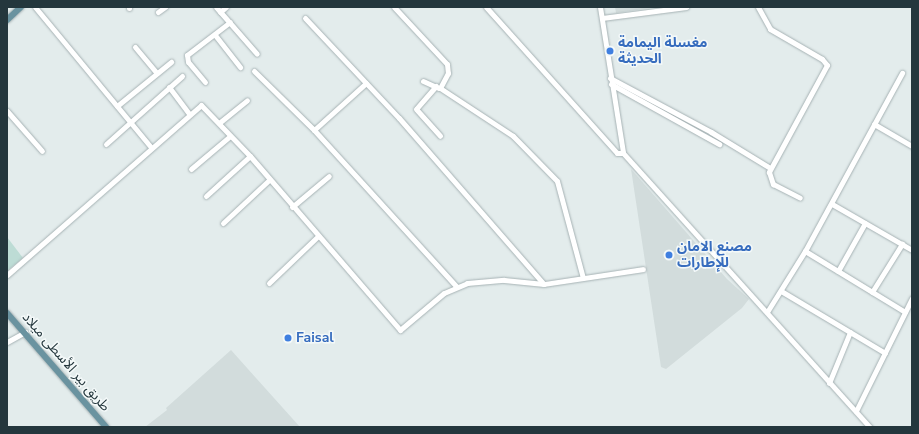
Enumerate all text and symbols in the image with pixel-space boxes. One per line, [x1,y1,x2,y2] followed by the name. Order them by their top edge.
[618,35,707,68] place label: مغسلة اليمامة الحديثة
[605,46,615,56] marker: مغسلة اليمامة الحديثة
[677,239,752,272] place label: مصنع الامان للإطارات
[664,250,674,260] marker: مصنع الامان للإطارات
[18,309,114,415] street label: طريق بير الأسطى ميلاد
[296,330,334,346] place label: Faisal
[283,333,293,343] marker: Faisal

